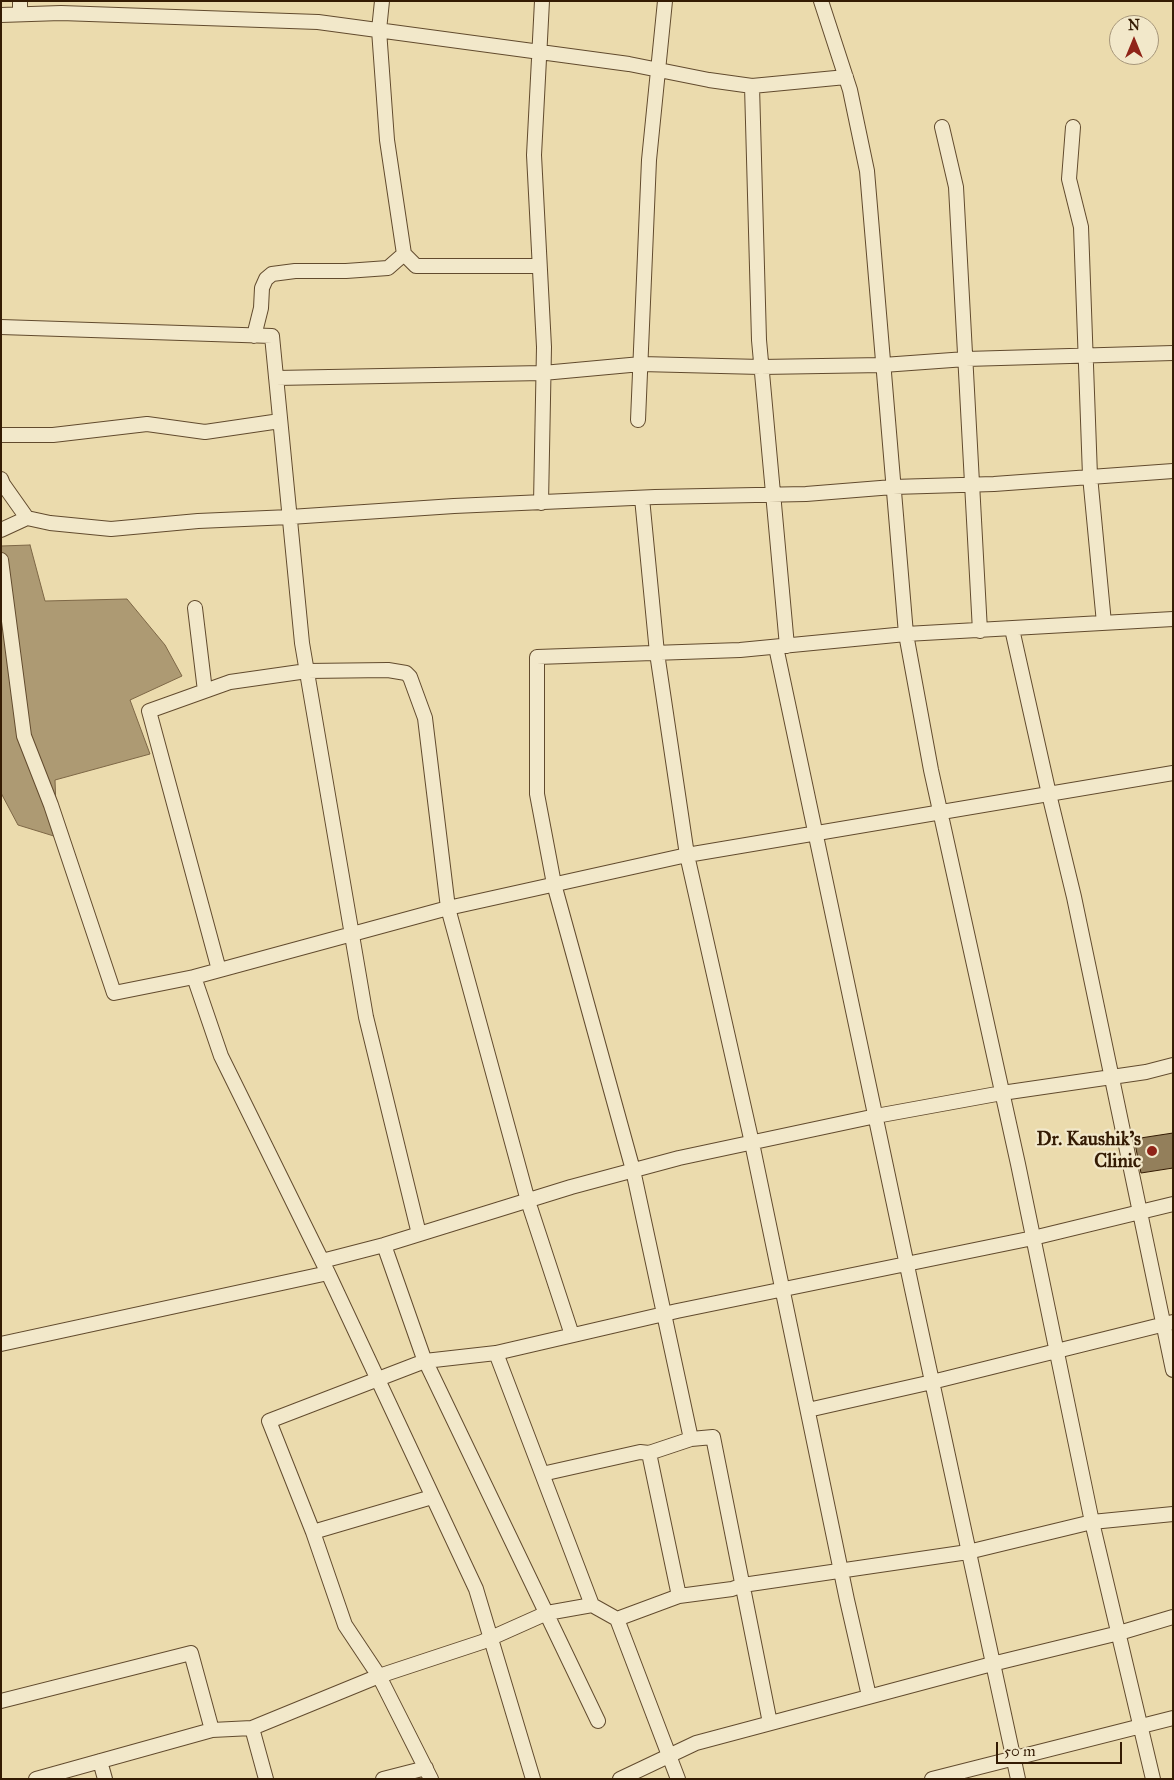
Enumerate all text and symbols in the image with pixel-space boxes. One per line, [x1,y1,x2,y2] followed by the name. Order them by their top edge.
[1109,15,1159,65] north arrow
[1128,17,1140,34] text: N
[1037,1129,1141,1173] place label: Dr. Kaushik's Clinic
[1145,1144,1159,1158] marker: Dr. Kaushik's Clinic
[999,1732,1125,1764] scale bar
[1004,1742,1036,1760] text: 50 m

